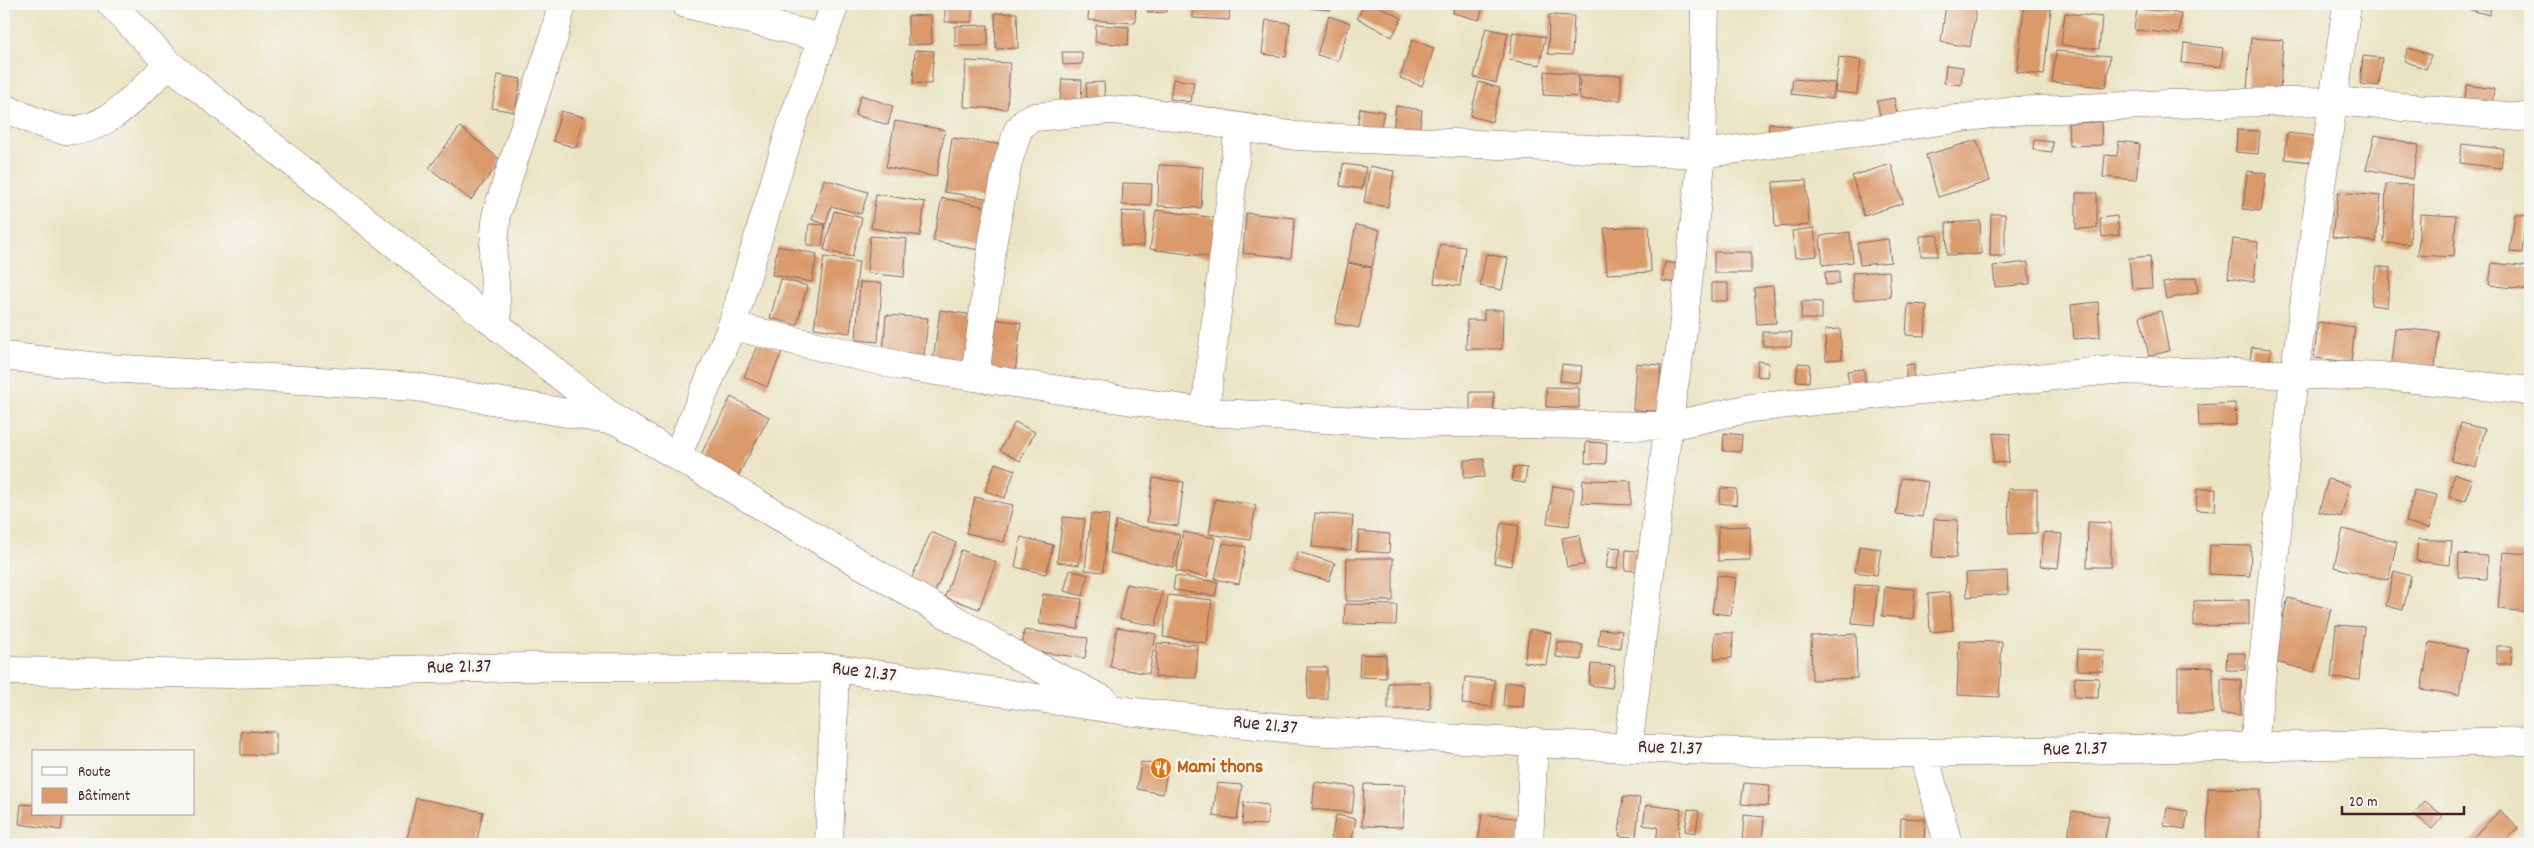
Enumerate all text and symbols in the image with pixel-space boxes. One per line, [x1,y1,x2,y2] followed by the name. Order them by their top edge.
[426,653,492,683] street label: Rue 21.37
[830,655,898,691] street label: Rue 21.37
[1231,709,1299,743] street label: Rue 21.37
[1637,734,1703,764] street label: Rue 21.37
[2042,735,2108,765] street label: Rue 21.37
[32,750,195,816] legend
[1177,754,1263,782] place label: Mami thons
[1149,756,1173,780] restaurant icon: Mami thons
[78,762,111,784] text: Route
[2342,783,2464,815] scale bar
[78,786,131,808] text: Bâtiment
[2349,792,2377,814] text: 20 m

